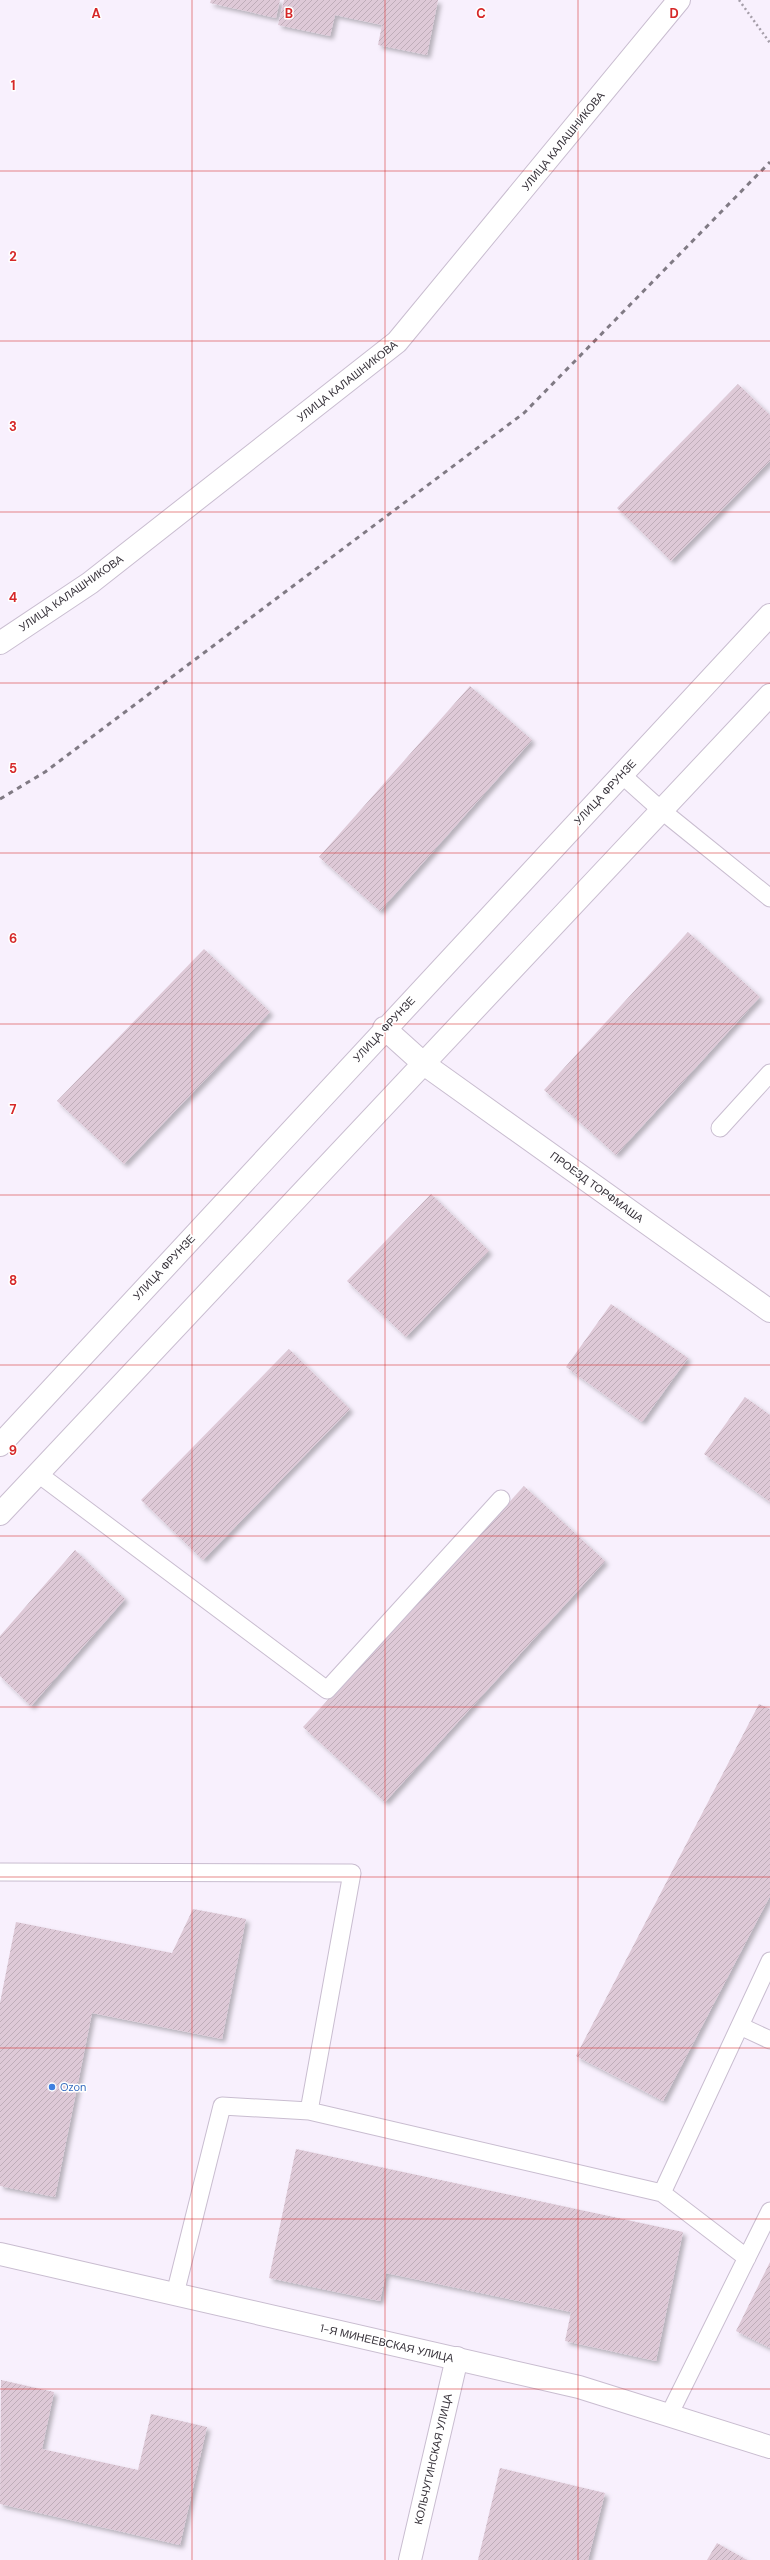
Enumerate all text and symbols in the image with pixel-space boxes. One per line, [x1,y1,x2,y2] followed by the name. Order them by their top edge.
[91,5,101,22] text: A
[285,5,293,22] text: B
[476,5,486,22] text: C
[669,5,679,22] text: D
[11,77,15,94] text: 1
[519,88,608,194] street label: УЛИЦА КАЛАШНИКОВА
[9,248,17,265] text: 2
[294,337,401,425] street label: УЛИЦА КАЛАШНИКОВА
[9,418,17,435] text: 3
[16,551,126,634] street label: УЛИЦА КАЛАШНИКОВА
[9,589,17,606] text: 4
[571,756,639,828] street label: УЛИЦА ФРУНЗЕ
[9,760,17,777] text: 5
[9,930,17,947] text: 6
[350,993,418,1065] street label: УЛИЦА ФРУНЗЕ
[10,1101,17,1118] text: 7
[548,1148,647,1226] street label: ПРОЕЗД ТОРФМАША
[130,1231,198,1303] street label: УЛИЦА ФРУНЗЕ
[9,1272,17,1289] text: 8
[9,1442,17,1459] text: 9
[60,2080,86,2094] place label: Ozon
[47,2082,57,2092] marker: Ozon
[319,2321,456,2365] street label: 1-Я МИНЕЕВСКАЯ УЛИЦА
[411,2391,455,2526] street label: КОЛЬЧУГИНСКАЯ УЛИЦА

